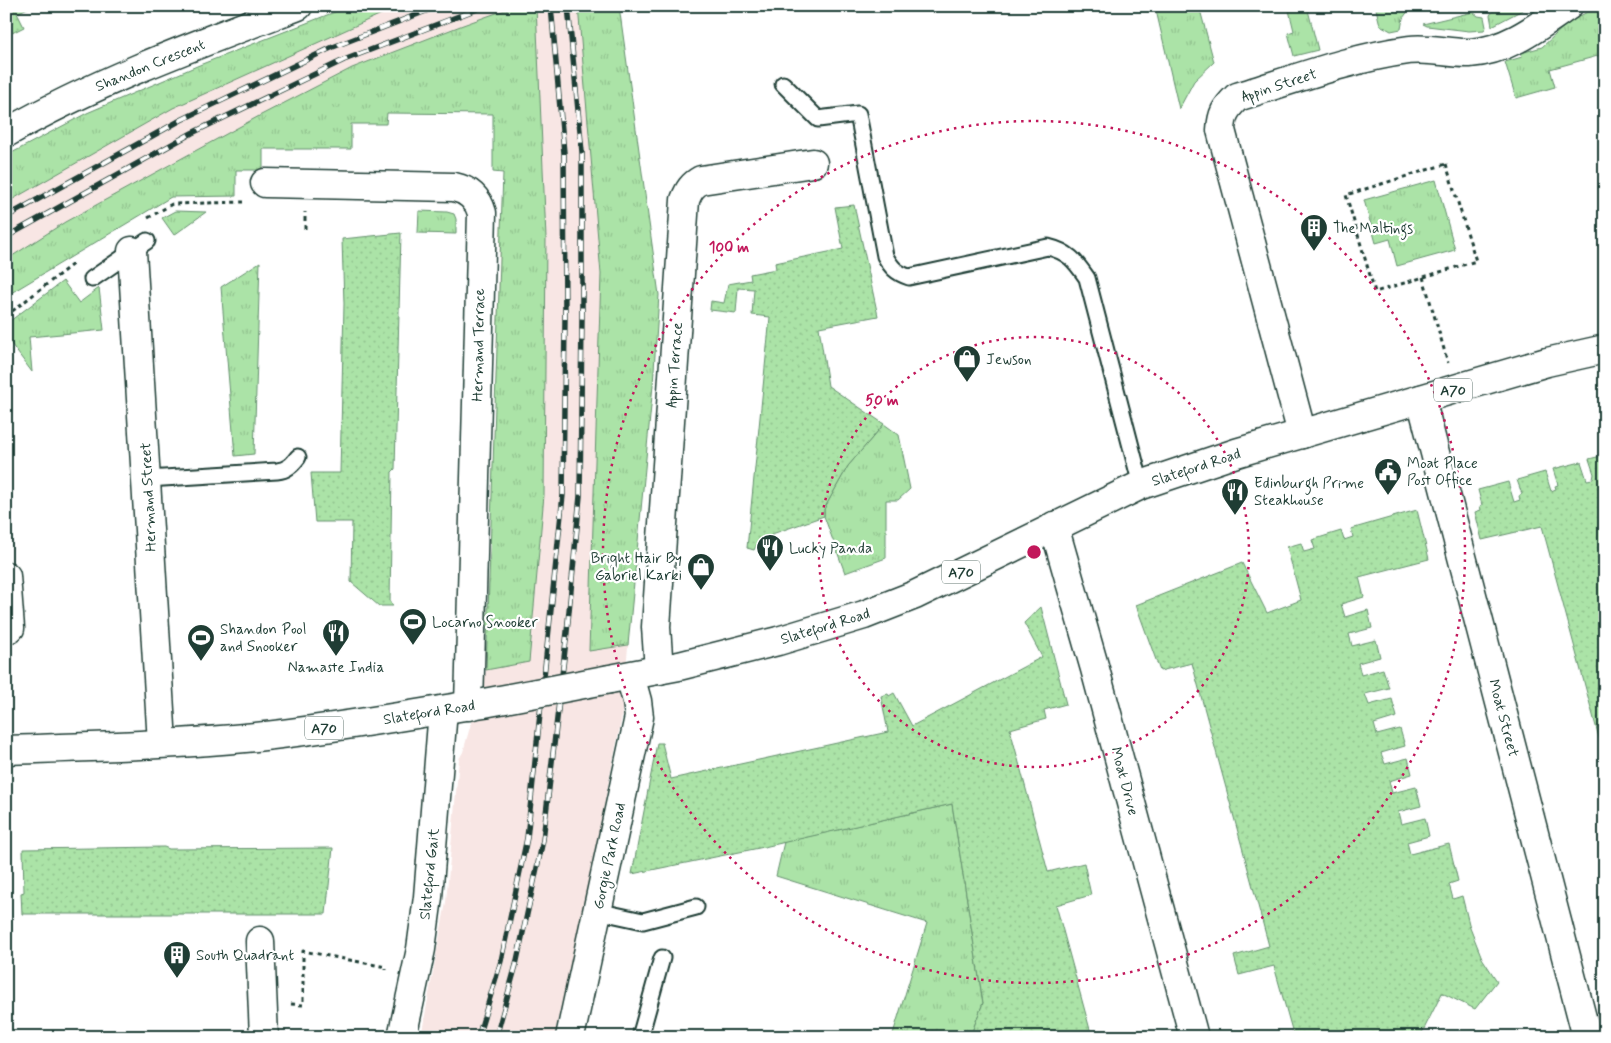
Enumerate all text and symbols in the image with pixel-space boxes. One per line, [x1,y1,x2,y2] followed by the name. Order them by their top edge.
[93,35,209,97] street label: Shandon Crescent
[1239,64,1320,109] street label: Appin Street
[1299,213,1329,252] building icon: The Maltings
[1333,219,1413,240] place label: The Maltings
[709,238,749,258] text: 100 m
[468,288,490,402] street label: Hermand Terrace
[662,322,689,409] street label: Appin Terrace
[952,344,982,383] shop icon: Jewson
[986,350,1031,370] place label: Jewson
[1434,378,1472,402] road number: A70
[865,391,899,411] text: 50 m
[136,442,162,552] street label: Hermand Street
[1149,444,1244,494] street label: Slateford Road
[1407,454,1478,491] place label: Moat Place Post Office
[1373,457,1403,496] public building icon: Moat Place Post Office
[1254,474,1364,511] place label: Edinburgh Prime Steakhouse
[1220,477,1250,516] restaurant icon: Edinburgh Prime Steakhouse
[755,533,785,572] restaurant icon: Lucky Panda
[789,539,872,559] place label: Lucky Panda
[1025,543,1043,561] centre of rings
[591,549,682,586] place label: Bright Hair By Gabriel Karki
[686,552,716,591] shop icon: Bright Hair By Gabriel Karki
[942,560,980,584] road number: A70
[778,604,873,652] street label: Slateford Road
[398,607,428,646] sports icon: Locarno Snooker
[432,613,539,633] place label: Locarno Snooker
[321,618,351,657] restaurant icon: Namaste India
[220,620,306,657] place label: Shandon Pool and Snooker
[186,623,216,662] sports icon: Shandon Pool and Snooker
[288,658,385,678] place label: Namaste India
[1483,677,1523,759] street label: Moat Street
[382,696,477,732] street label: Slateford Road
[305,716,343,740] road number: A70
[1105,745,1143,818] street label: Moat Drive
[589,801,632,912] street label: Gorgie Park Road
[415,827,447,921] street label: Slateford Gait
[162,940,192,979] building icon: South Quadrant
[196,946,294,966] place label: South Quadrant

